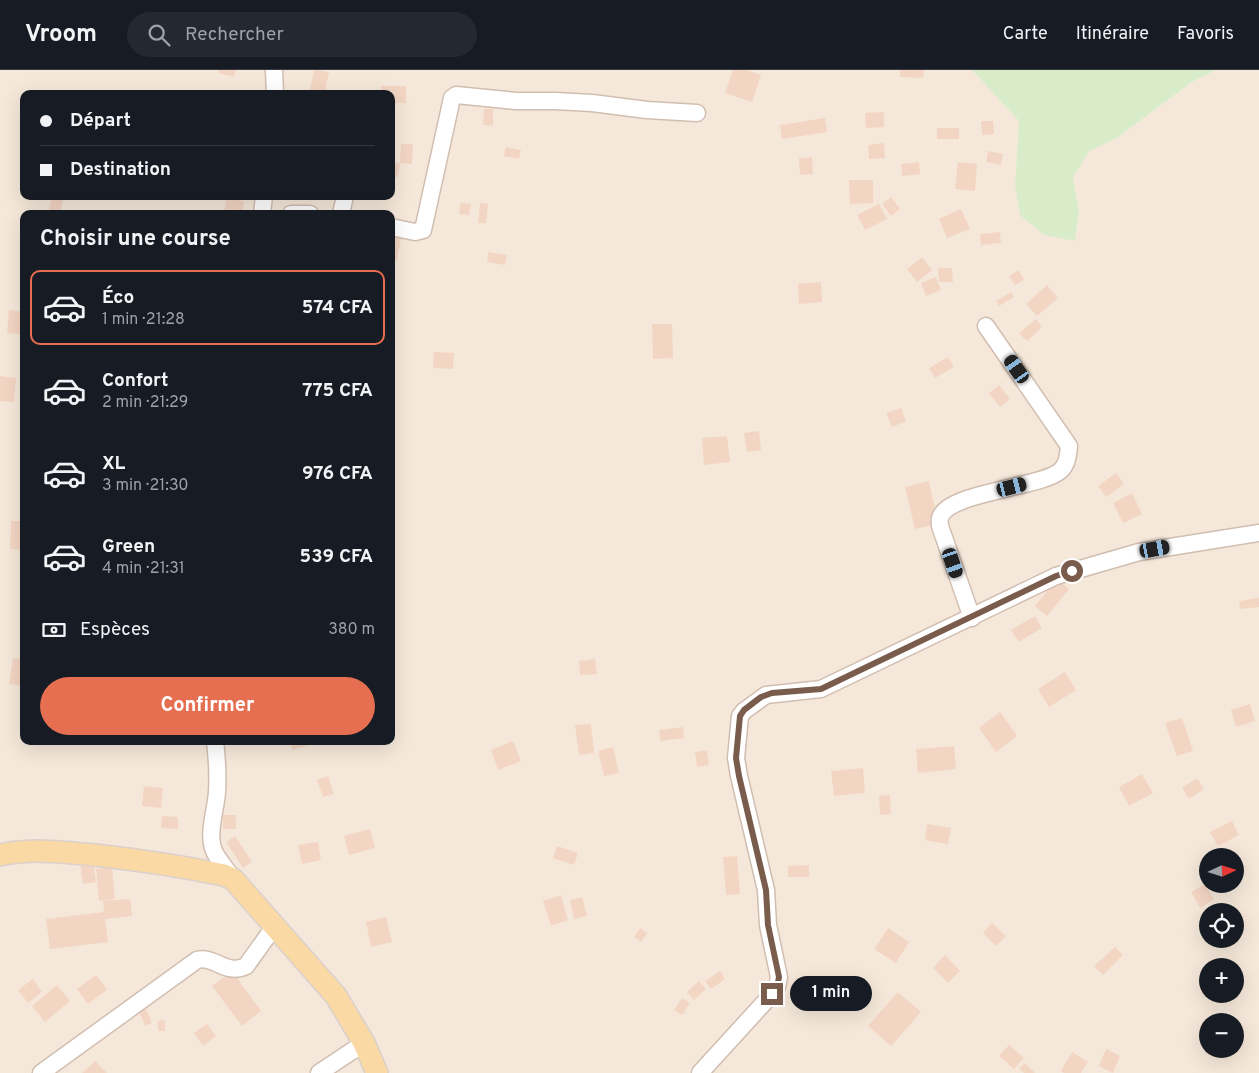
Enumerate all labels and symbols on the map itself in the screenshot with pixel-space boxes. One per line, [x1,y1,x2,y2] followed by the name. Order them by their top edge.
[1002,352,1031,386] car
[995,476,1028,498] car
[1138,539,1171,559] car
[941,546,964,580] car
[1061,560,1083,582] route start
[1199,848,1244,892] north arrow
[790,976,872,1012] callout: 1 min
[761,983,783,1005] route end

